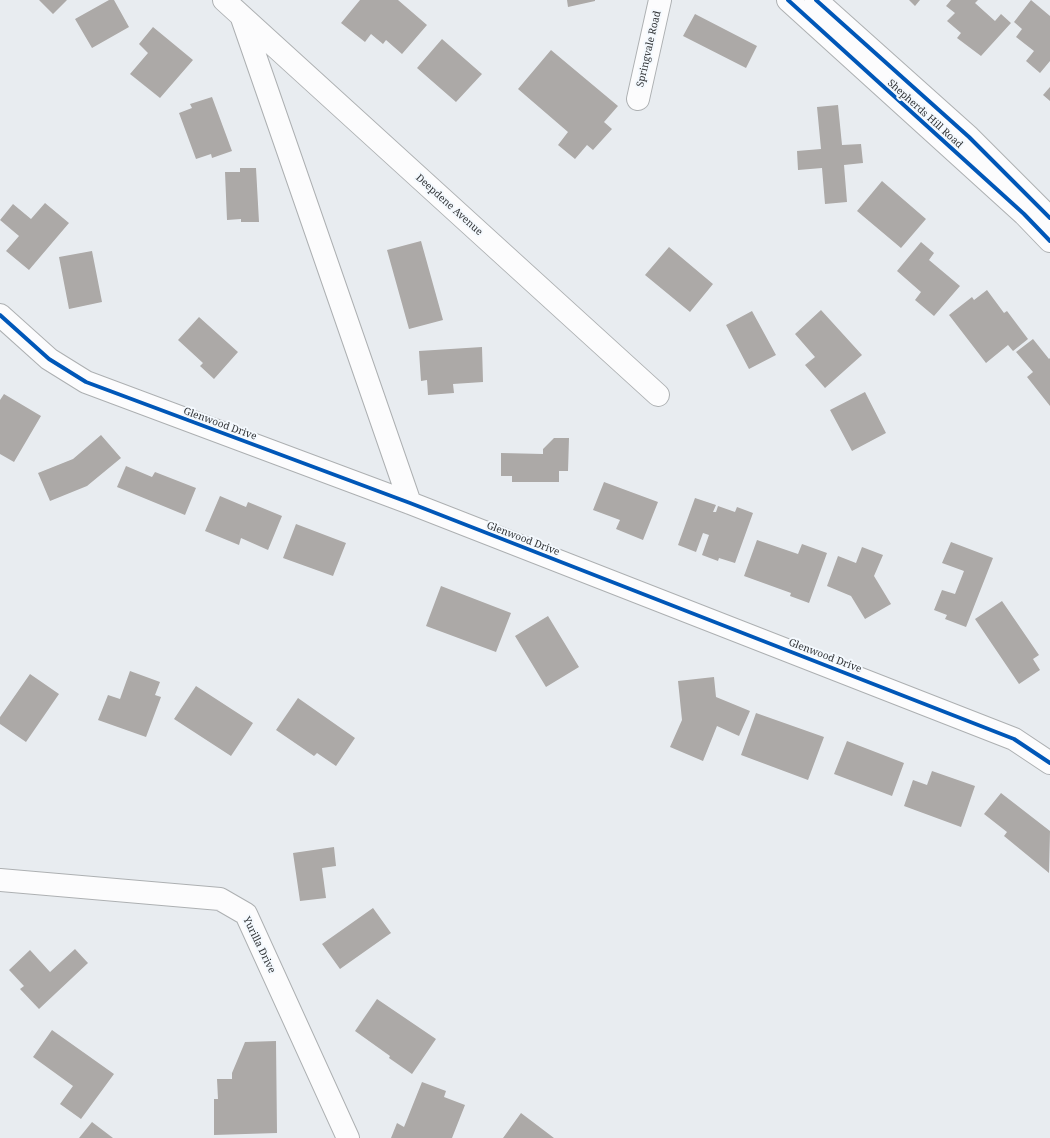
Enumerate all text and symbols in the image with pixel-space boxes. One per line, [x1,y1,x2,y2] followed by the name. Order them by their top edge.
[634,10,664,88] street label: Springvale Road
[885,77,965,151] street label: Shepherds Hill Road
[413,172,485,238] street label: Deepdene Avenue
[182,405,258,443] street label: Glenwood Drive
[485,520,561,558] street label: Glenwood Drive
[787,637,863,675] street label: Glenwood Drive
[240,915,278,975] street label: Yurilla Drive

